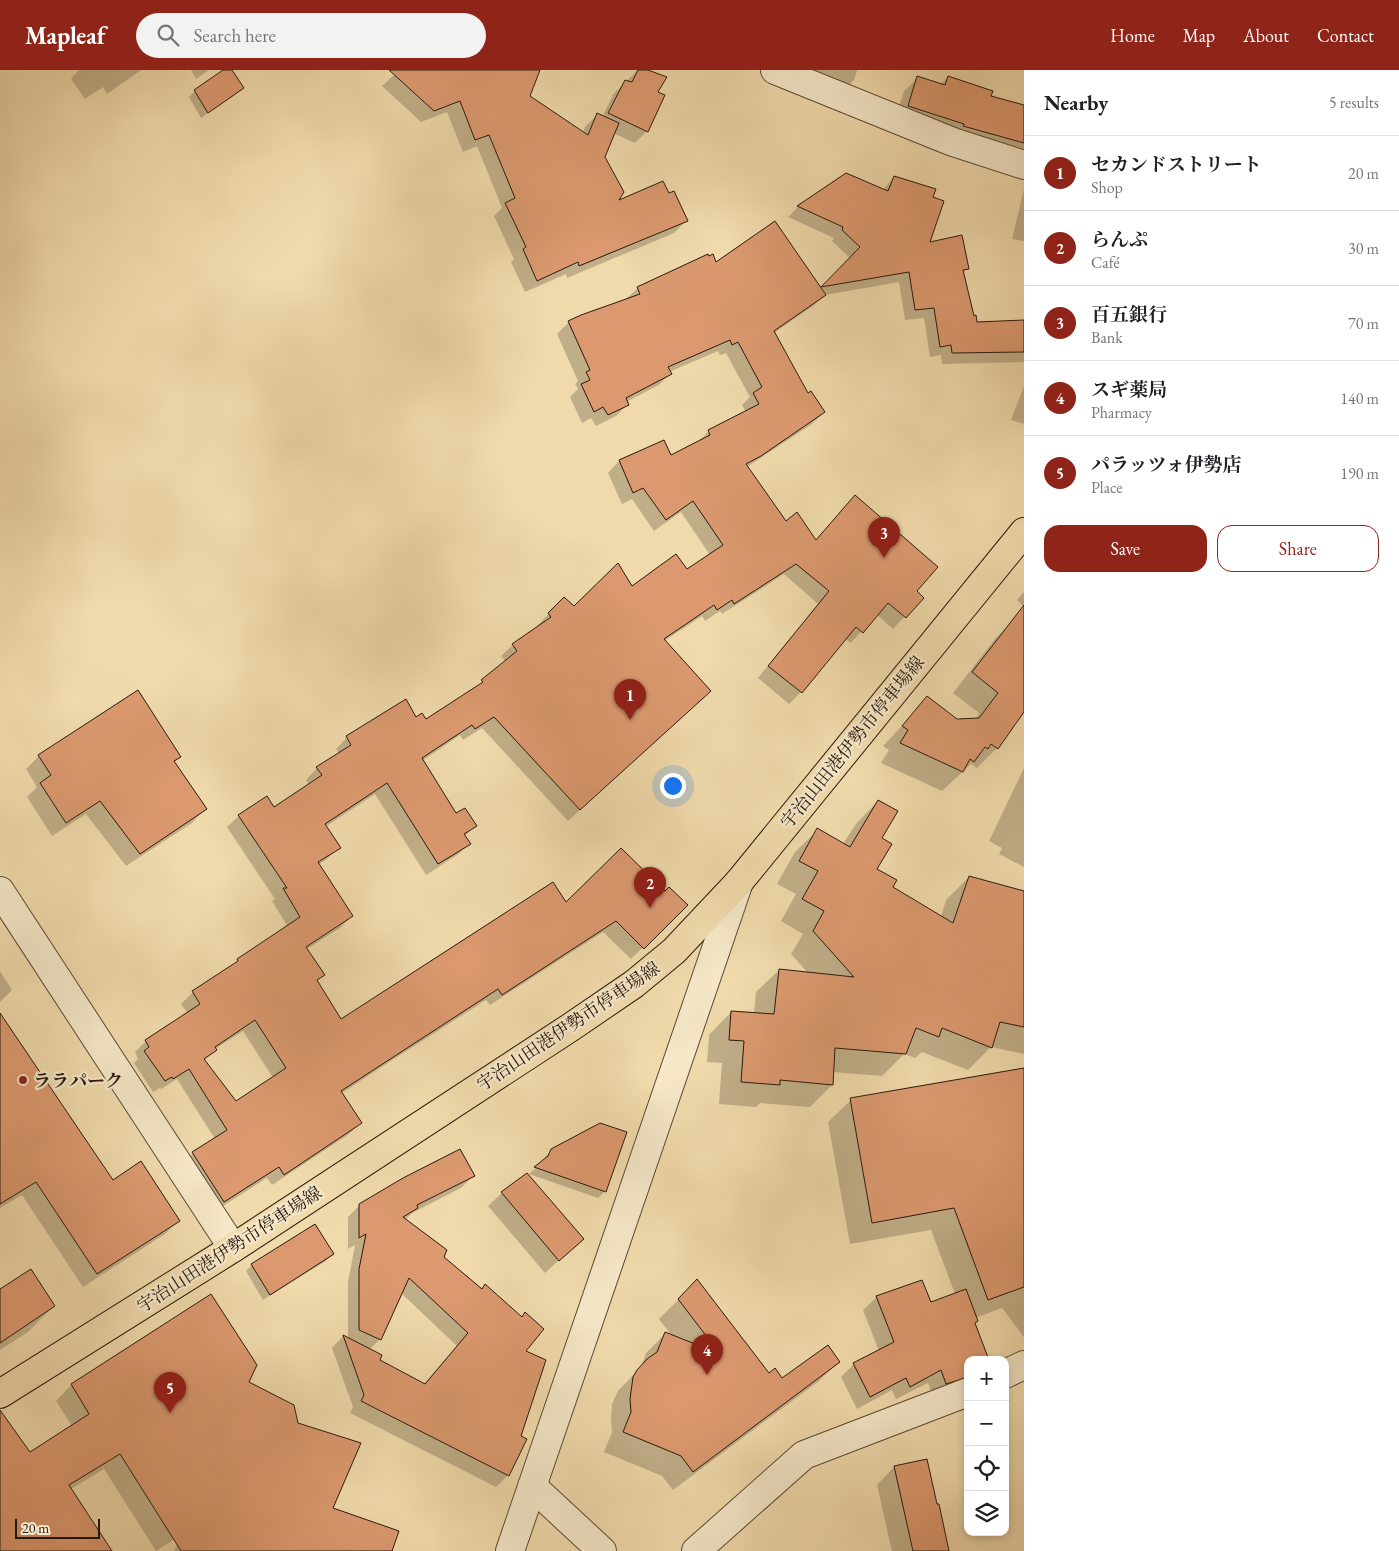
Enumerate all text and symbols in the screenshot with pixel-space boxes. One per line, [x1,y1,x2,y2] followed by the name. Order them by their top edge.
[136,13,486,58] search box
[25,20,106,51] text: Mapleaf
[154,21,182,49] icon: search
[194,23,276,48] text: Search here
[1110,24,1155,47] text: Home
[1183,24,1215,47] text: Map
[1243,24,1289,47] text: About
[1317,24,1374,47] text: Contact
[1044,89,1108,116] text: Nearby
[1329,92,1379,113] text: 5 results
[1091,152,1262,177] text: セカンドストリート
[1056,163,1064,184] text: 1
[1348,163,1379,184] text: 20 m
[1091,177,1123,198] text: Shop
[1091,227,1148,252] text: らんぷ
[1056,238,1064,259] text: 2
[1348,238,1379,259] text: 30 m
[1091,252,1120,273] text: Café
[1091,302,1167,327] text: 百五銀行
[1056,313,1064,334] text: 3
[1348,313,1379,334] text: 70 m
[1091,327,1123,348] text: Bank
[1091,377,1167,402] text: スギ薬局
[1056,388,1064,409] text: 4
[1340,388,1379,409] text: 140 m
[1091,402,1152,423] text: Pharmacy
[1091,452,1242,477] text: パラッツォ伊勢店
[1056,463,1064,484] text: 5
[1340,463,1379,484] text: 190 m
[1091,477,1123,498] text: Place
[868,517,900,558] pin: 3
[1044,525,1207,572] button: Save
[1217,525,1379,572] button: Share
[775,651,929,833] street label: 宇治山田港伊勢市停車場線
[614,679,646,720] pin: 1
[660,773,686,799] your location
[634,867,666,908] pin: 2
[472,956,664,1096] street label: 宇治山田港伊勢市停車場線
[33,1069,123,1092] place label: ララパーク
[17,1074,29,1086] marker: ララパーク
[132,1181,326,1317] street label: 宇治山田港伊勢市停車場線
[691,1334,723,1375] pin: 4
[964,1356,1009,1536] map controls
[964,1356,1009,1401] button: +
[154,1372,186,1413] pin: 5
[964,1401,1009,1446] button: −
[964,1446,1009,1491] button: locate
[964,1491,1009,1536] button: layers
[15,1516,100,1539] scale bar
[22,1519,49,1537] text: 20 m

